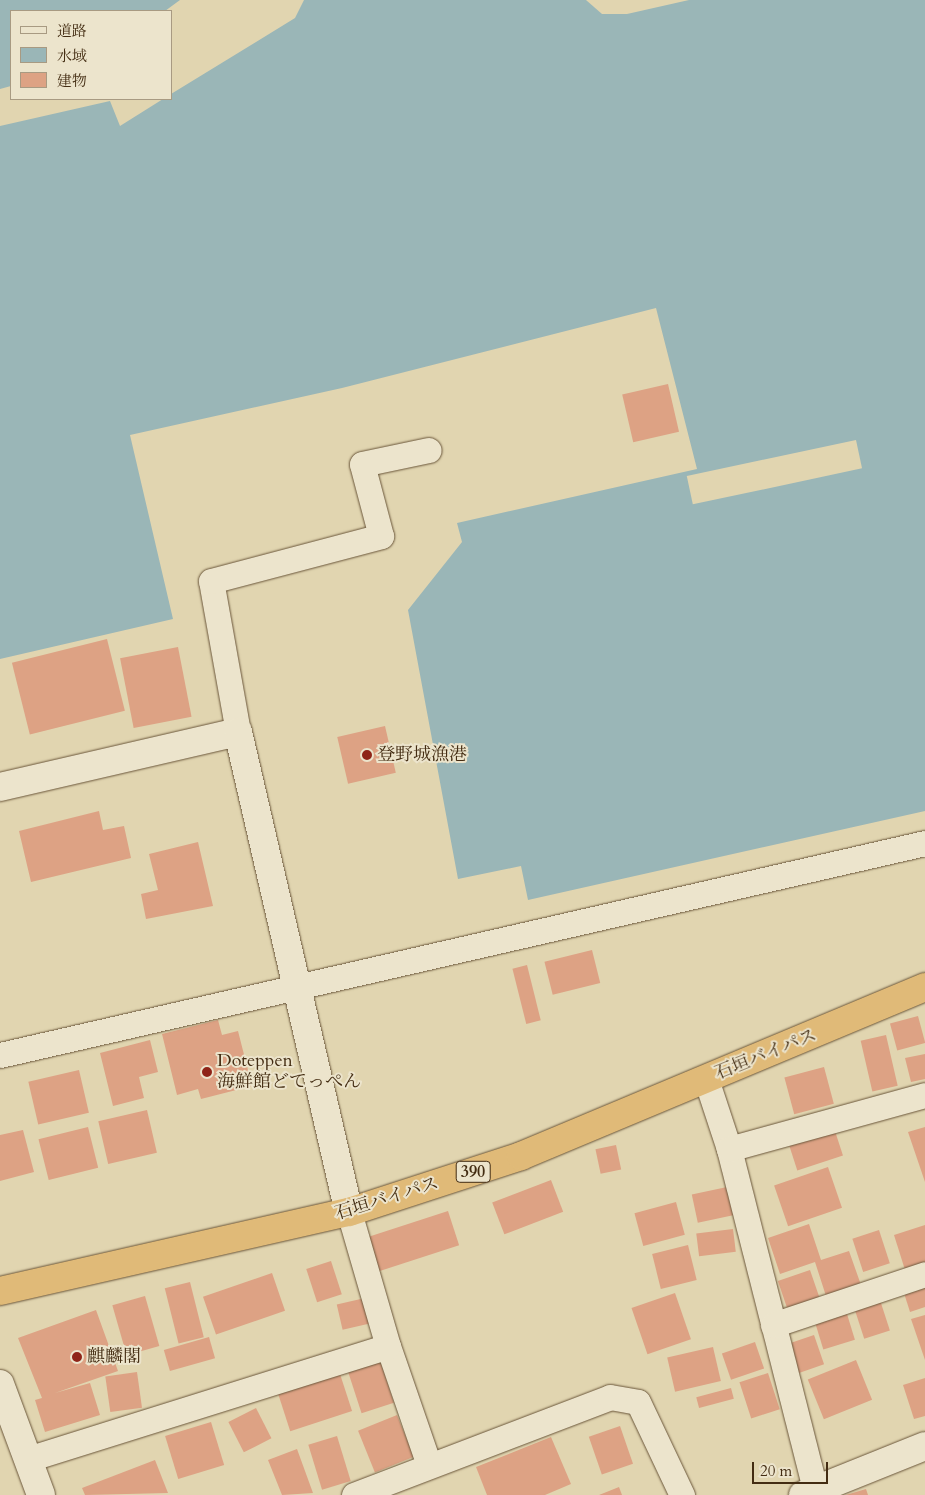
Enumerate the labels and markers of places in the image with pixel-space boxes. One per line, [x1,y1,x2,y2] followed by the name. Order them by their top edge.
[377,744,467,766] place label: 登野城漁港
[361,749,373,761] marker: 登野城漁港
[217,1051,361,1094] place label: Doteppen 海鮮館どてっぺん
[201,1066,213,1078] marker: Doteppen 海鮮館どてっぺん
[87,1346,141,1368] place label: 麒麟閣
[71,1351,83,1363] marker: 麒麟閣

